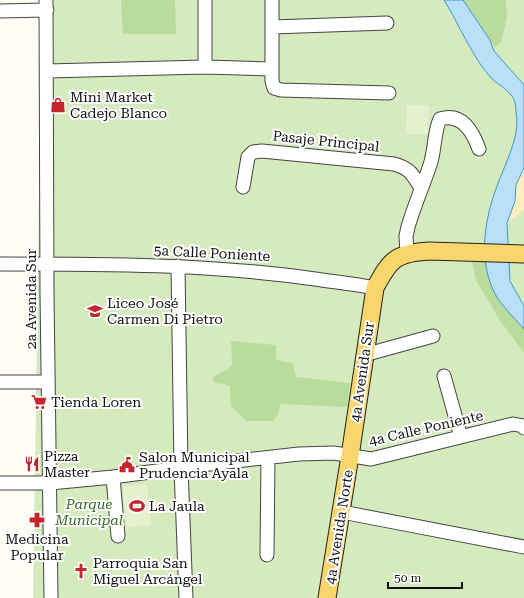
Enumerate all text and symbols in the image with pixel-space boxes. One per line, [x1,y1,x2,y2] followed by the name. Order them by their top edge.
[70,89,167,121] place label: Mini Market Cadejo Blanco
[49,96,67,114] shop icon: Mini Market Cadejo Blanco
[272,127,381,155] street label: Pasaje Principal
[153,242,271,264] street label: 5a Calle Poniente
[23,248,39,349] street label: 2a Avenida Sur
[107,295,223,327] place label: Liceo José Carmen Di Pietro
[86,302,104,320] school or university icon: Liceo José Carmen Di Pietro
[347,321,377,423] street label: 4a Avenida Sur
[30,393,48,411] supermarket icon: Tienda Loren
[51,394,141,410] place label: Tienda Loren
[367,407,485,449] street label: 4a Calle Poniente
[44,448,90,480] place label: Pizza Master
[139,449,250,481] place label: Salon Municipal Prudencia Ayala
[23,455,41,473] restaurant icon: Pizza Master
[118,456,136,474] public building icon: Salon Municipal Prudencia Ayala
[322,468,356,585] street label: 4a Avenida Norte
[54,496,123,528] park label: Parque Municipal
[128,497,146,515] sports icon: La Jaula
[149,498,205,514] place label: La Jaula
[28,511,46,529] pharmacy icon: Medicina Popular
[5,531,69,563] place label: Medicina Popular
[93,555,203,587] place label: Parroquia San Miguel Arcángel
[72,562,90,580] church icon: Parroquia San Miguel Arcángel
[388,564,462,590] scale bar
[394,571,421,585] text: 50 m

